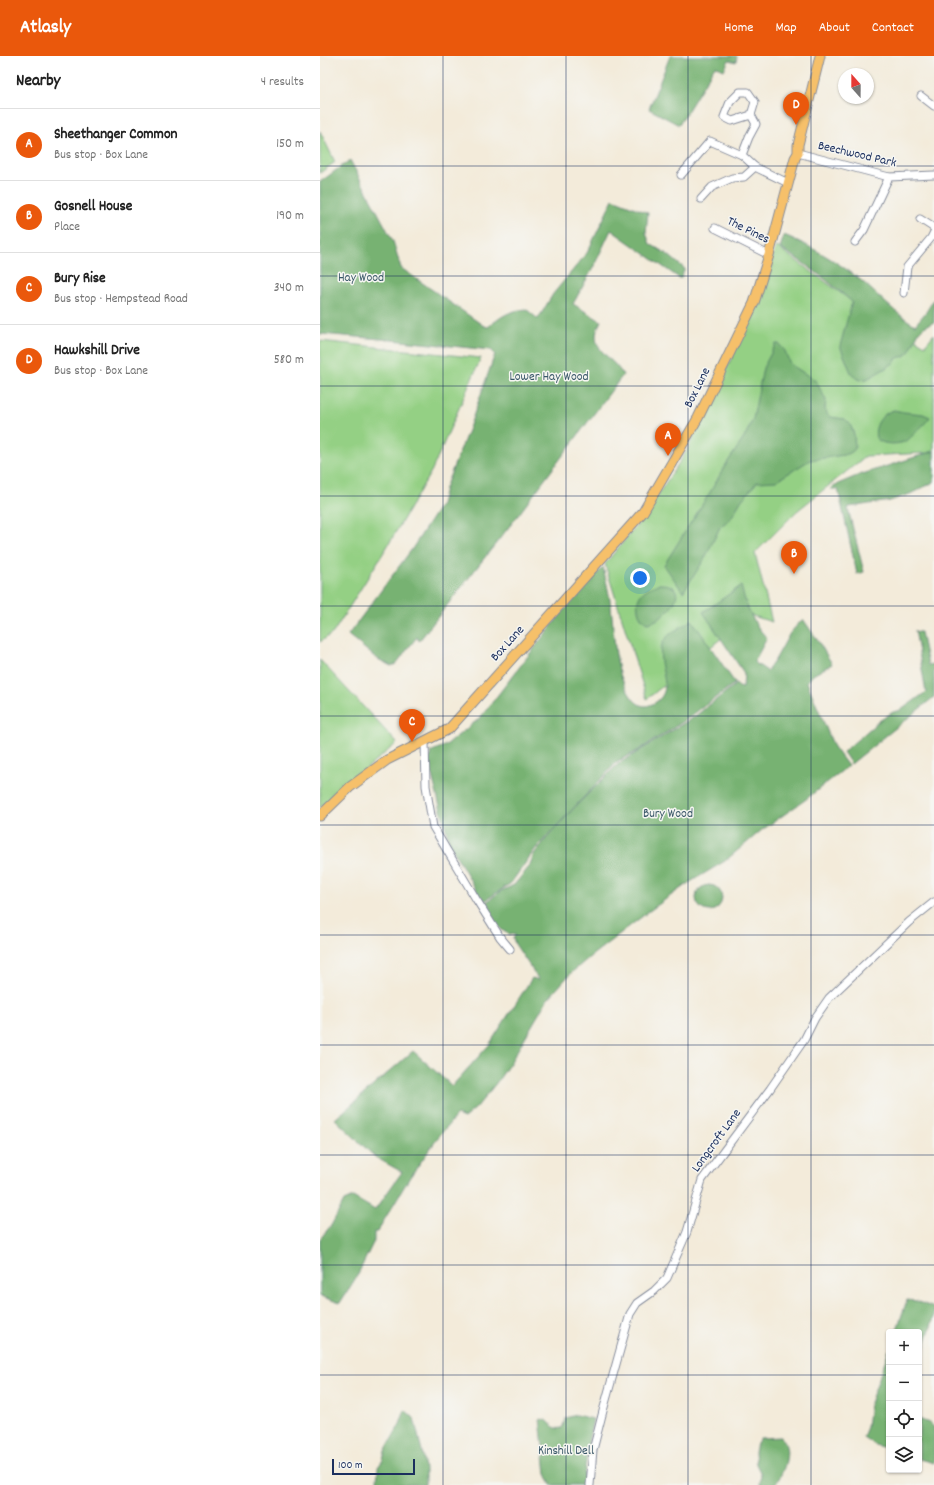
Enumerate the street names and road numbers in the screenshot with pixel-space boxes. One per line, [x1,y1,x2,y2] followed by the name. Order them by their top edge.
[816,137,898,173] street label: Beechwood Park
[723,213,773,249] street label: The Pines
[680,364,716,411] street label: Box Lane
[487,622,530,666] street label: Box Lane
[688,1105,747,1177] street label: Longcroft Lane

